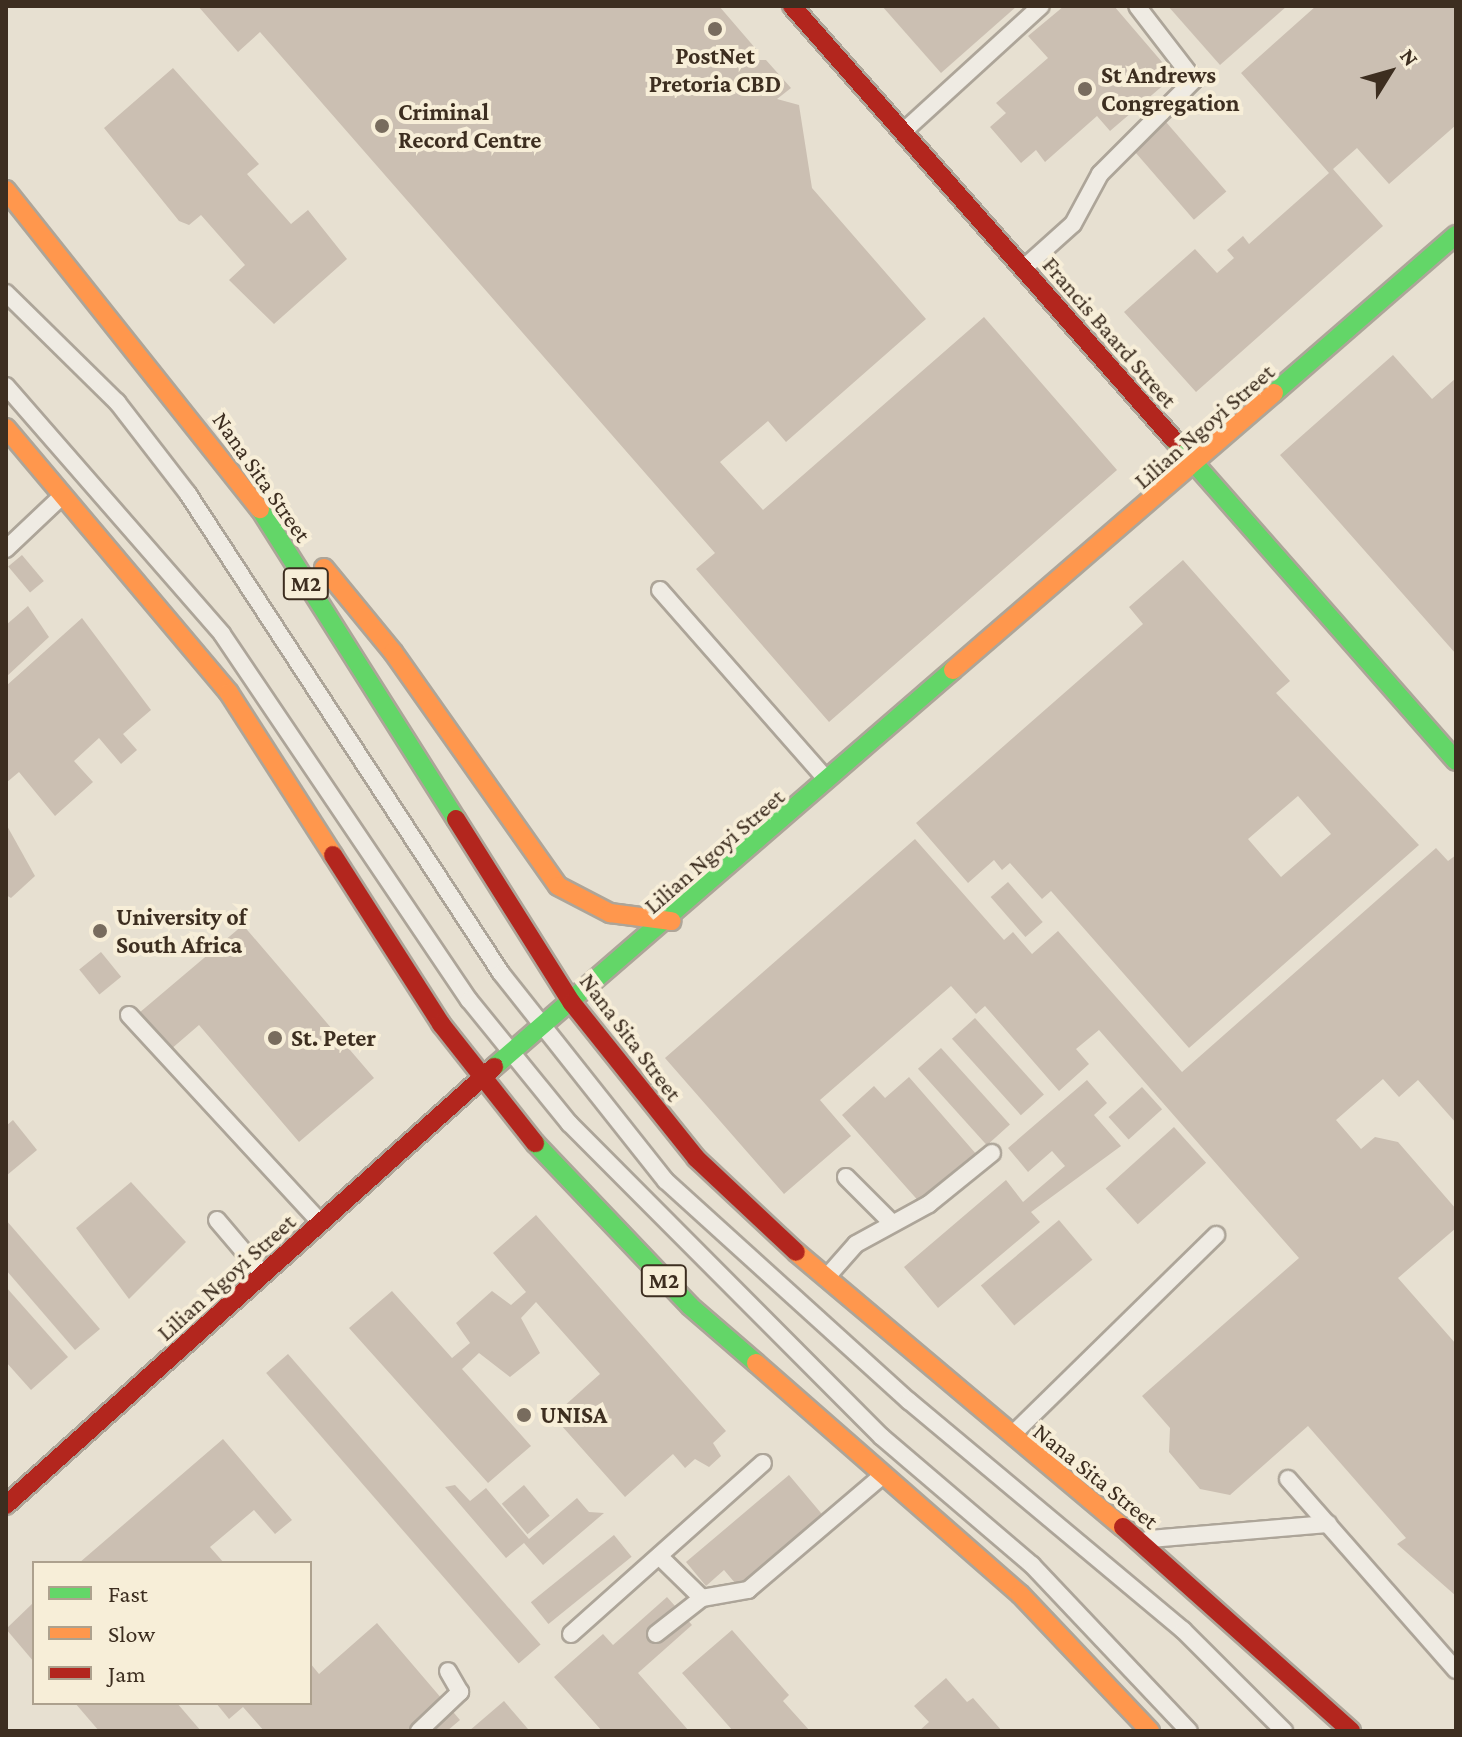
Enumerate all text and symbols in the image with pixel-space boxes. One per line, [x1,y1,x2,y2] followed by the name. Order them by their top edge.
[706,20,724,38] marker: PostNet Pretoria CBD
[1350,32,1430,112] north arrow
[649,42,781,98] place label: PostNet Pretoria CBD
[1395,44,1424,71] text: N
[1101,61,1240,117] place label: St Andrews Congregation
[1076,80,1094,98] marker: St Andrews Congregation
[398,98,541,154] place label: Criminal Record Centre
[373,117,391,135] marker: Criminal Record Centre
[1037,251,1183,413] street label: Francis Baard Street
[1128,357,1280,495] street label: Lilian Ngoyi Street
[206,406,318,548] street label: Nana Sita Street
[282,566,330,602] road number: M2
[638,782,790,920] street label: Lilian Ngoyi Street
[116,903,247,959] place label: University of South Africa
[91,922,109,940] marker: University of South Africa
[574,967,688,1107] street label: Nana Sita Street
[291,1024,376,1052] place label: St. Peter
[266,1029,284,1047] marker: St. Peter
[151,1207,301,1347] street label: Lilian Ngoyi Street
[640,1263,688,1299] road number: M2
[540,1401,607,1429] place label: UNISA
[515,1406,533,1424] marker: UNISA
[1028,1417,1164,1535] street label: Nana Sita Street
[32,1561,312,1705] legend
[108,1580,148,1607] text: Fast
[108,1620,155,1647] text: Slow
[108,1660,146,1687] text: Jam

